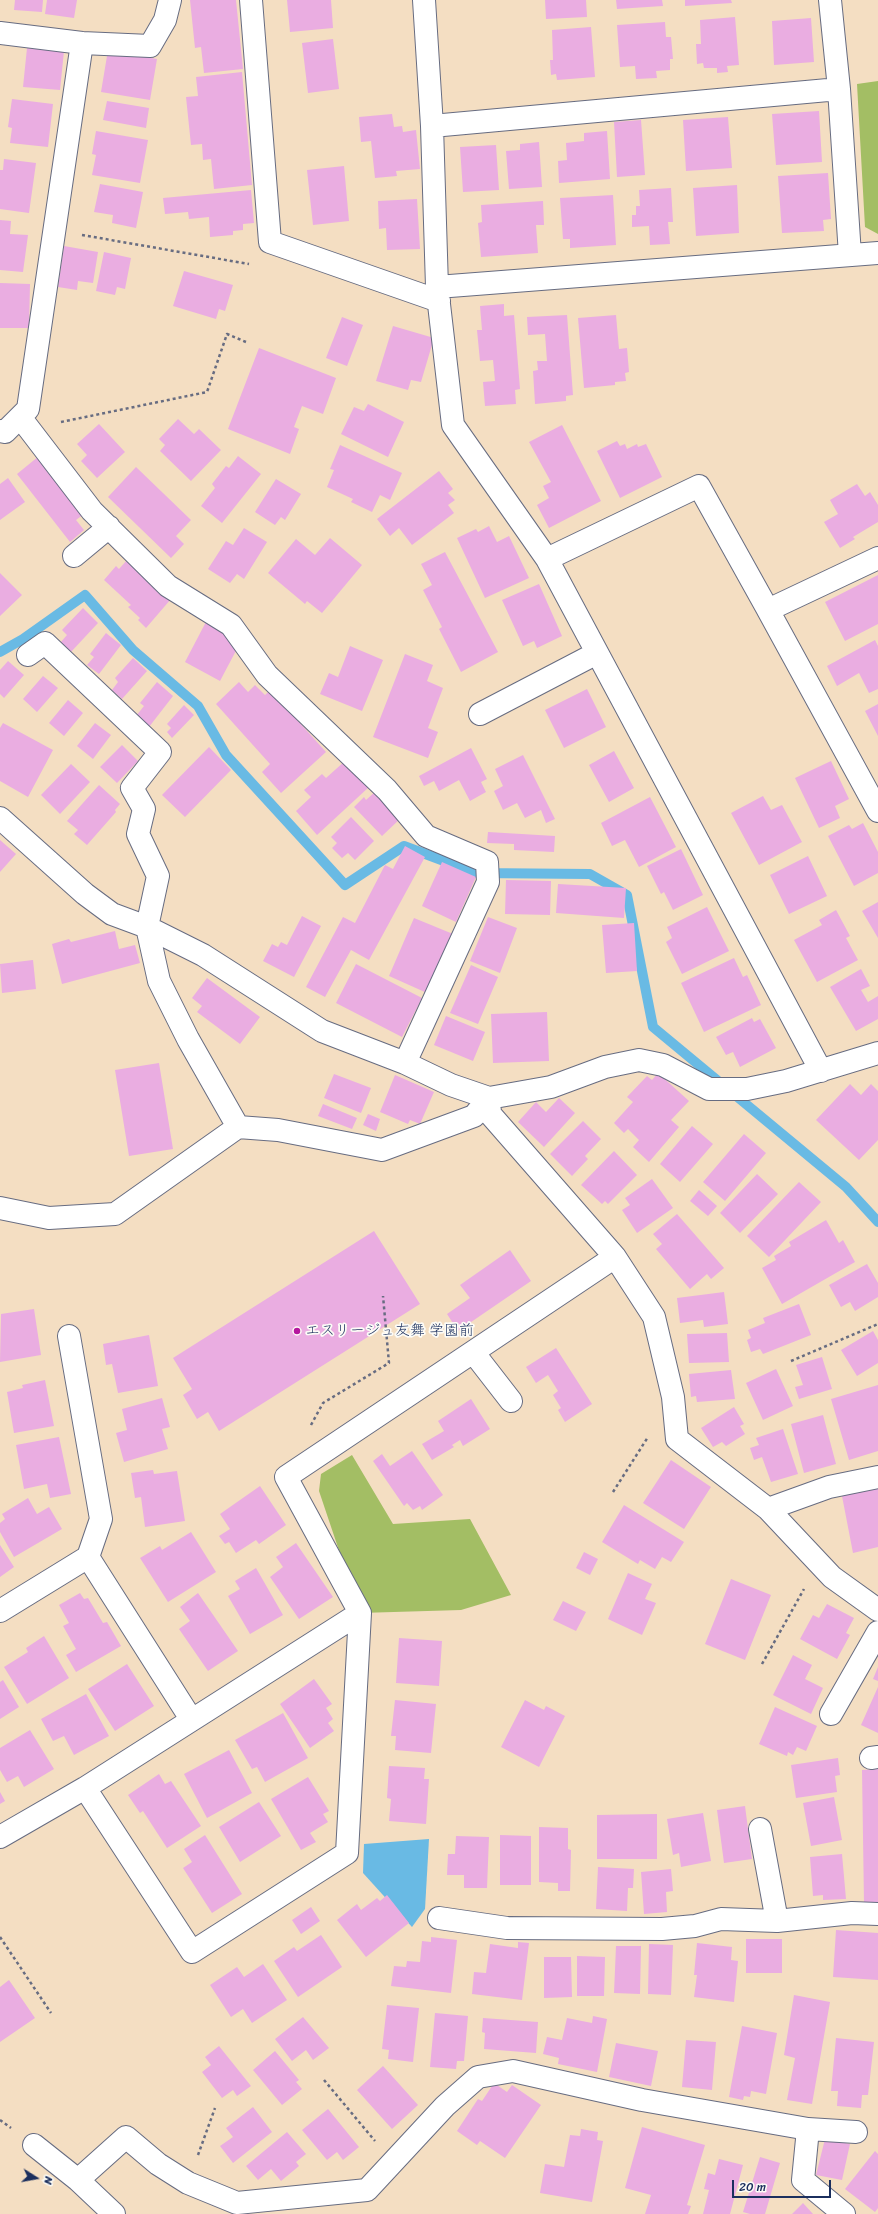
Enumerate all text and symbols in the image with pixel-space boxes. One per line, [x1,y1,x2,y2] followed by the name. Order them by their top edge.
[305,1322,474,1340] place label: エスリージュ友舞 学園前
[292,1326,302,1336] marker: エスリージュ友舞 学園前
[16,2158,56,2198] north arrow
[734,2172,833,2198] scale bar
[38,2175,58,2186] text: N
[739,2176,766,2198] text: 20 m

